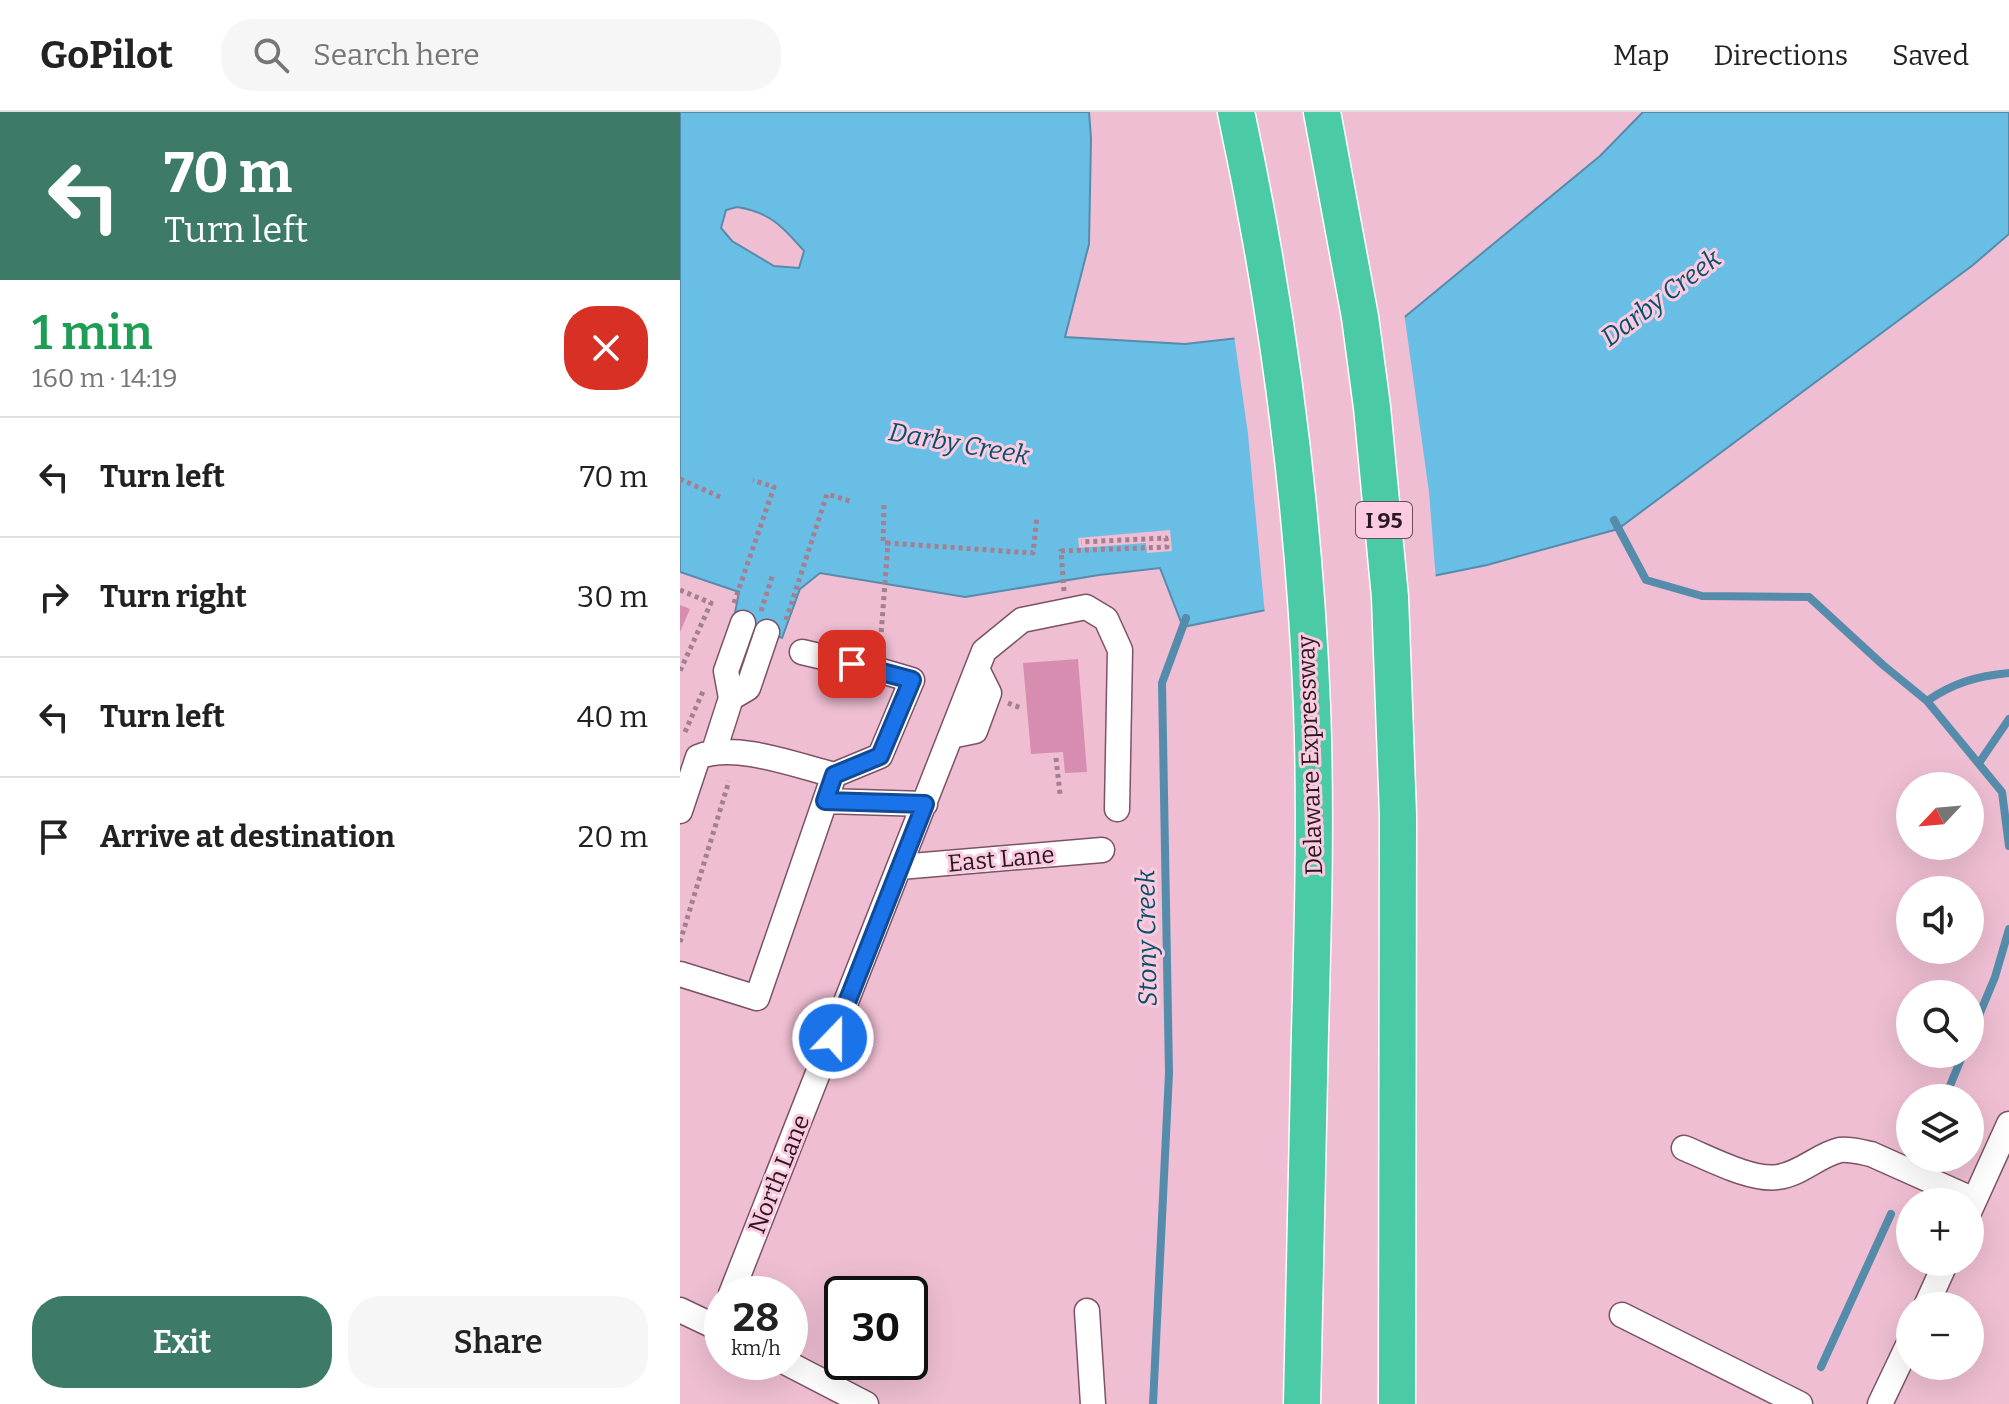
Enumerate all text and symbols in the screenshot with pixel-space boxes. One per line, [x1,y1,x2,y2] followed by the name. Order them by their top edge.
[221,19,781,91] search box
[40,32,173,78] text: GoPilot
[249,33,293,77] icon: search
[313,37,480,73] text: Search here
[1613,39,1669,72] text: Map
[1713,39,1848,72] text: Directions
[1892,39,1969,72] text: Saved
[164,140,292,207] text: 70 m
[32,144,136,248] icon: left
[164,208,308,252] text: Turn left
[1595,242,1728,353] water label: Darby Creek
[32,304,153,362] text: 1 min
[564,306,648,390] button: close
[32,363,177,394] text: 160 m · 14:19
[886,416,1033,472] water label: Darby Creek
[32,455,76,499] icon: left
[100,459,225,495] text: Turn left
[580,459,648,495] text: 70 m
[1356,502,1412,538] road number: I 95
[32,575,76,619] icon: right
[100,579,247,615] text: Turn right
[577,579,648,615] text: 30 m
[818,630,886,698] pin
[1292,634,1328,875] street label: Delaware Expressway
[830,642,874,686] icon: arrive
[32,695,76,739] icon: left
[100,699,225,735] text: Turn left
[577,699,648,735] text: 40 m
[1896,772,1984,860] north arrow
[1896,772,1984,1380] map controls
[32,815,76,859] icon: arrive
[100,819,395,855] text: Arrive at destination
[578,819,648,855] text: 20 m
[947,840,1055,878] street label: East Lane
[1130,868,1164,1007] water label: Stony Creek
[1896,876,1984,964] button: sound
[1896,980,1984,1068] button: search
[791,996,875,1080] position arrow
[1896,1084,1984,1172] button: layers
[742,1111,816,1237] street label: North Lane
[1896,1188,1984,1276] button: +
[824,1276,928,1380] speed limit sign: 30
[1896,1292,1984,1380] button: −
[733,1294,779,1342] text: 28
[32,1296,332,1388] button: Exit
[348,1296,648,1388] button: Share
[731,1336,781,1360] text: km/h

